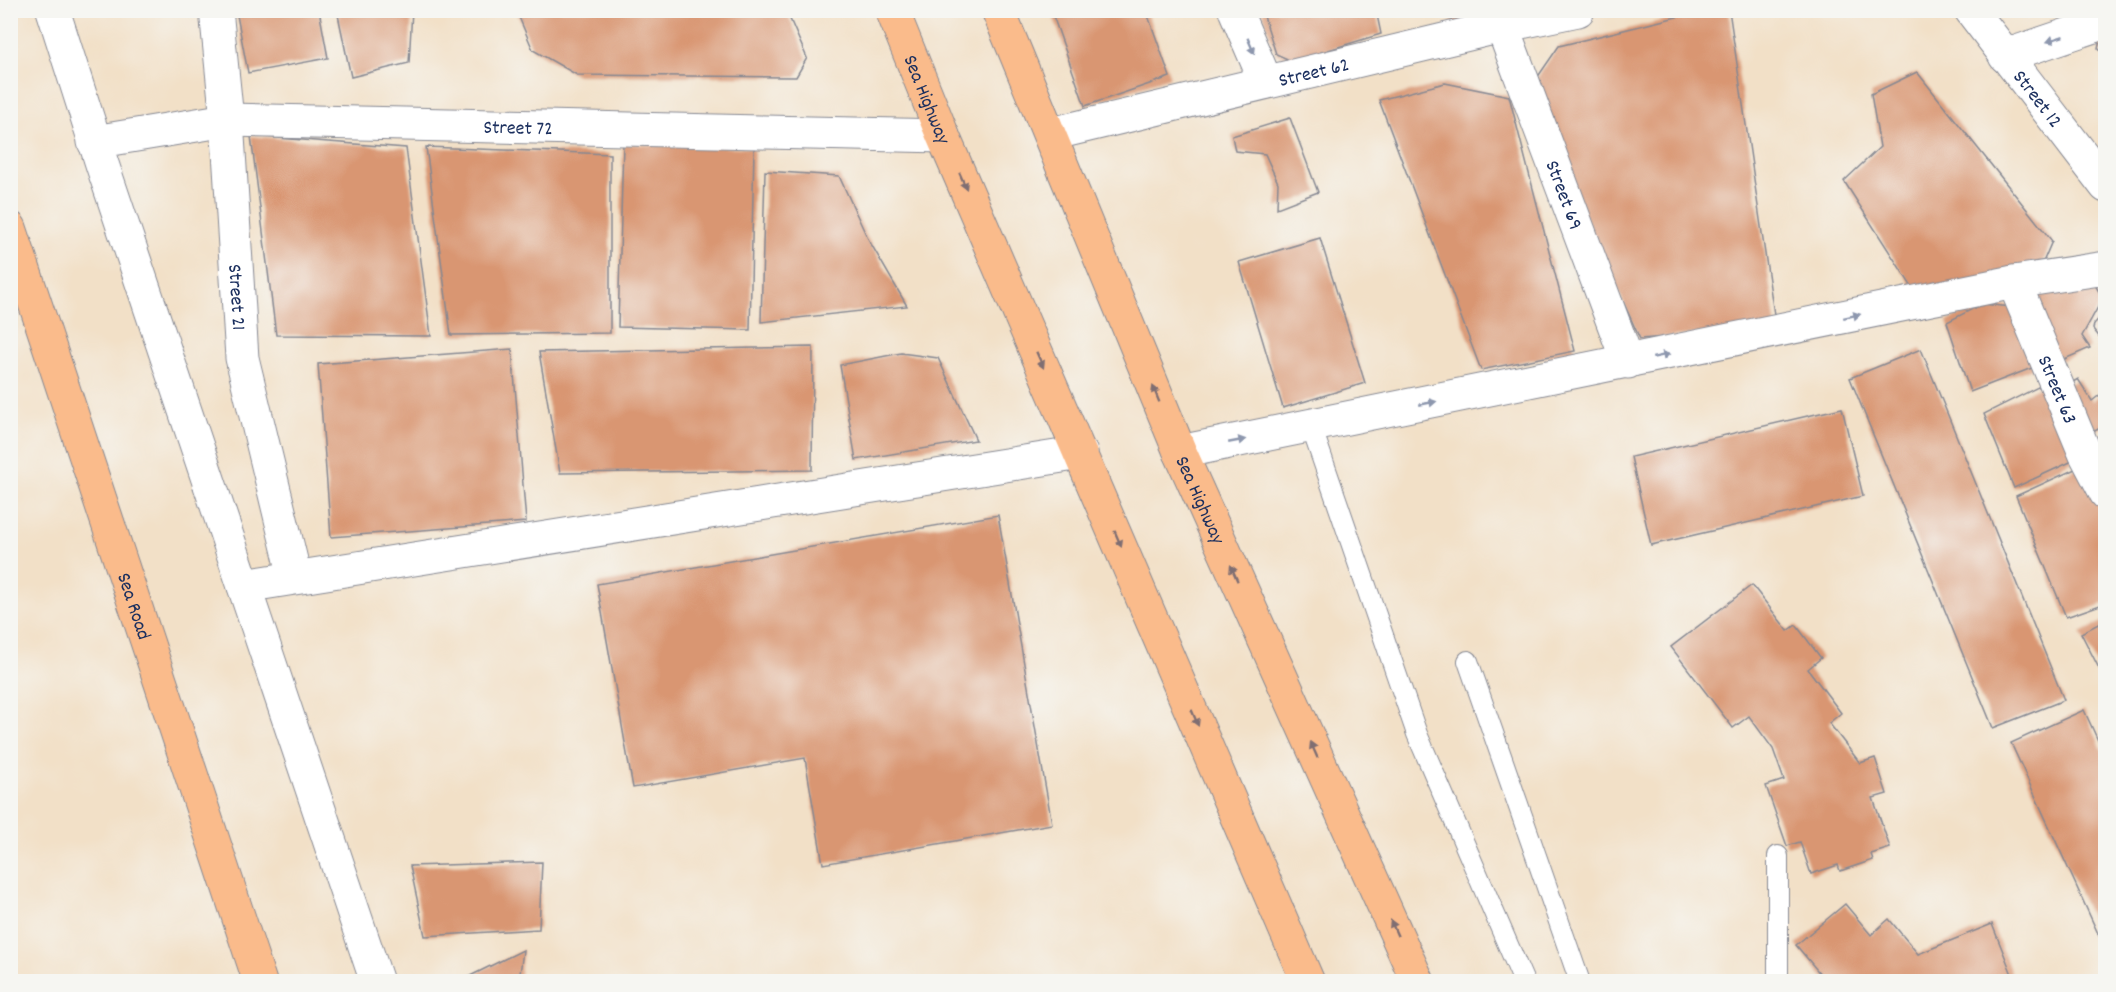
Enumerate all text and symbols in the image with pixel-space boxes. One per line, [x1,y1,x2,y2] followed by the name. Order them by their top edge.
[2046,34,2064,44] one-way arrow
[1246,38,1255,55] one-way arrow
[895,51,956,150] street label: Sea Highway
[1276,52,1352,96] street label: Street 62
[2005,65,2067,135] street label: Street 12
[483,115,553,144] street label: Street 72
[1537,157,1588,234] street label: Street 69
[958,172,968,190] one-way arrow
[219,263,251,331] street label: Street 21
[1842,311,1861,320] one-way arrow
[1651,350,1670,360] one-way arrow
[1036,351,1045,368] one-way arrow
[2029,352,2082,429] street label: Street 63
[1151,385,1160,403] one-way arrow
[1419,398,1438,407] one-way arrow
[1228,436,1247,445] one-way arrow
[1167,452,1231,550] street label: Sea Highway
[1113,530,1123,548] one-way arrow
[1229,563,1239,581] one-way arrow
[108,570,157,644] street label: Sea Road
[1191,709,1200,727] one-way arrow
[1309,741,1319,759] one-way arrow
[1390,920,1399,937] one-way arrow

